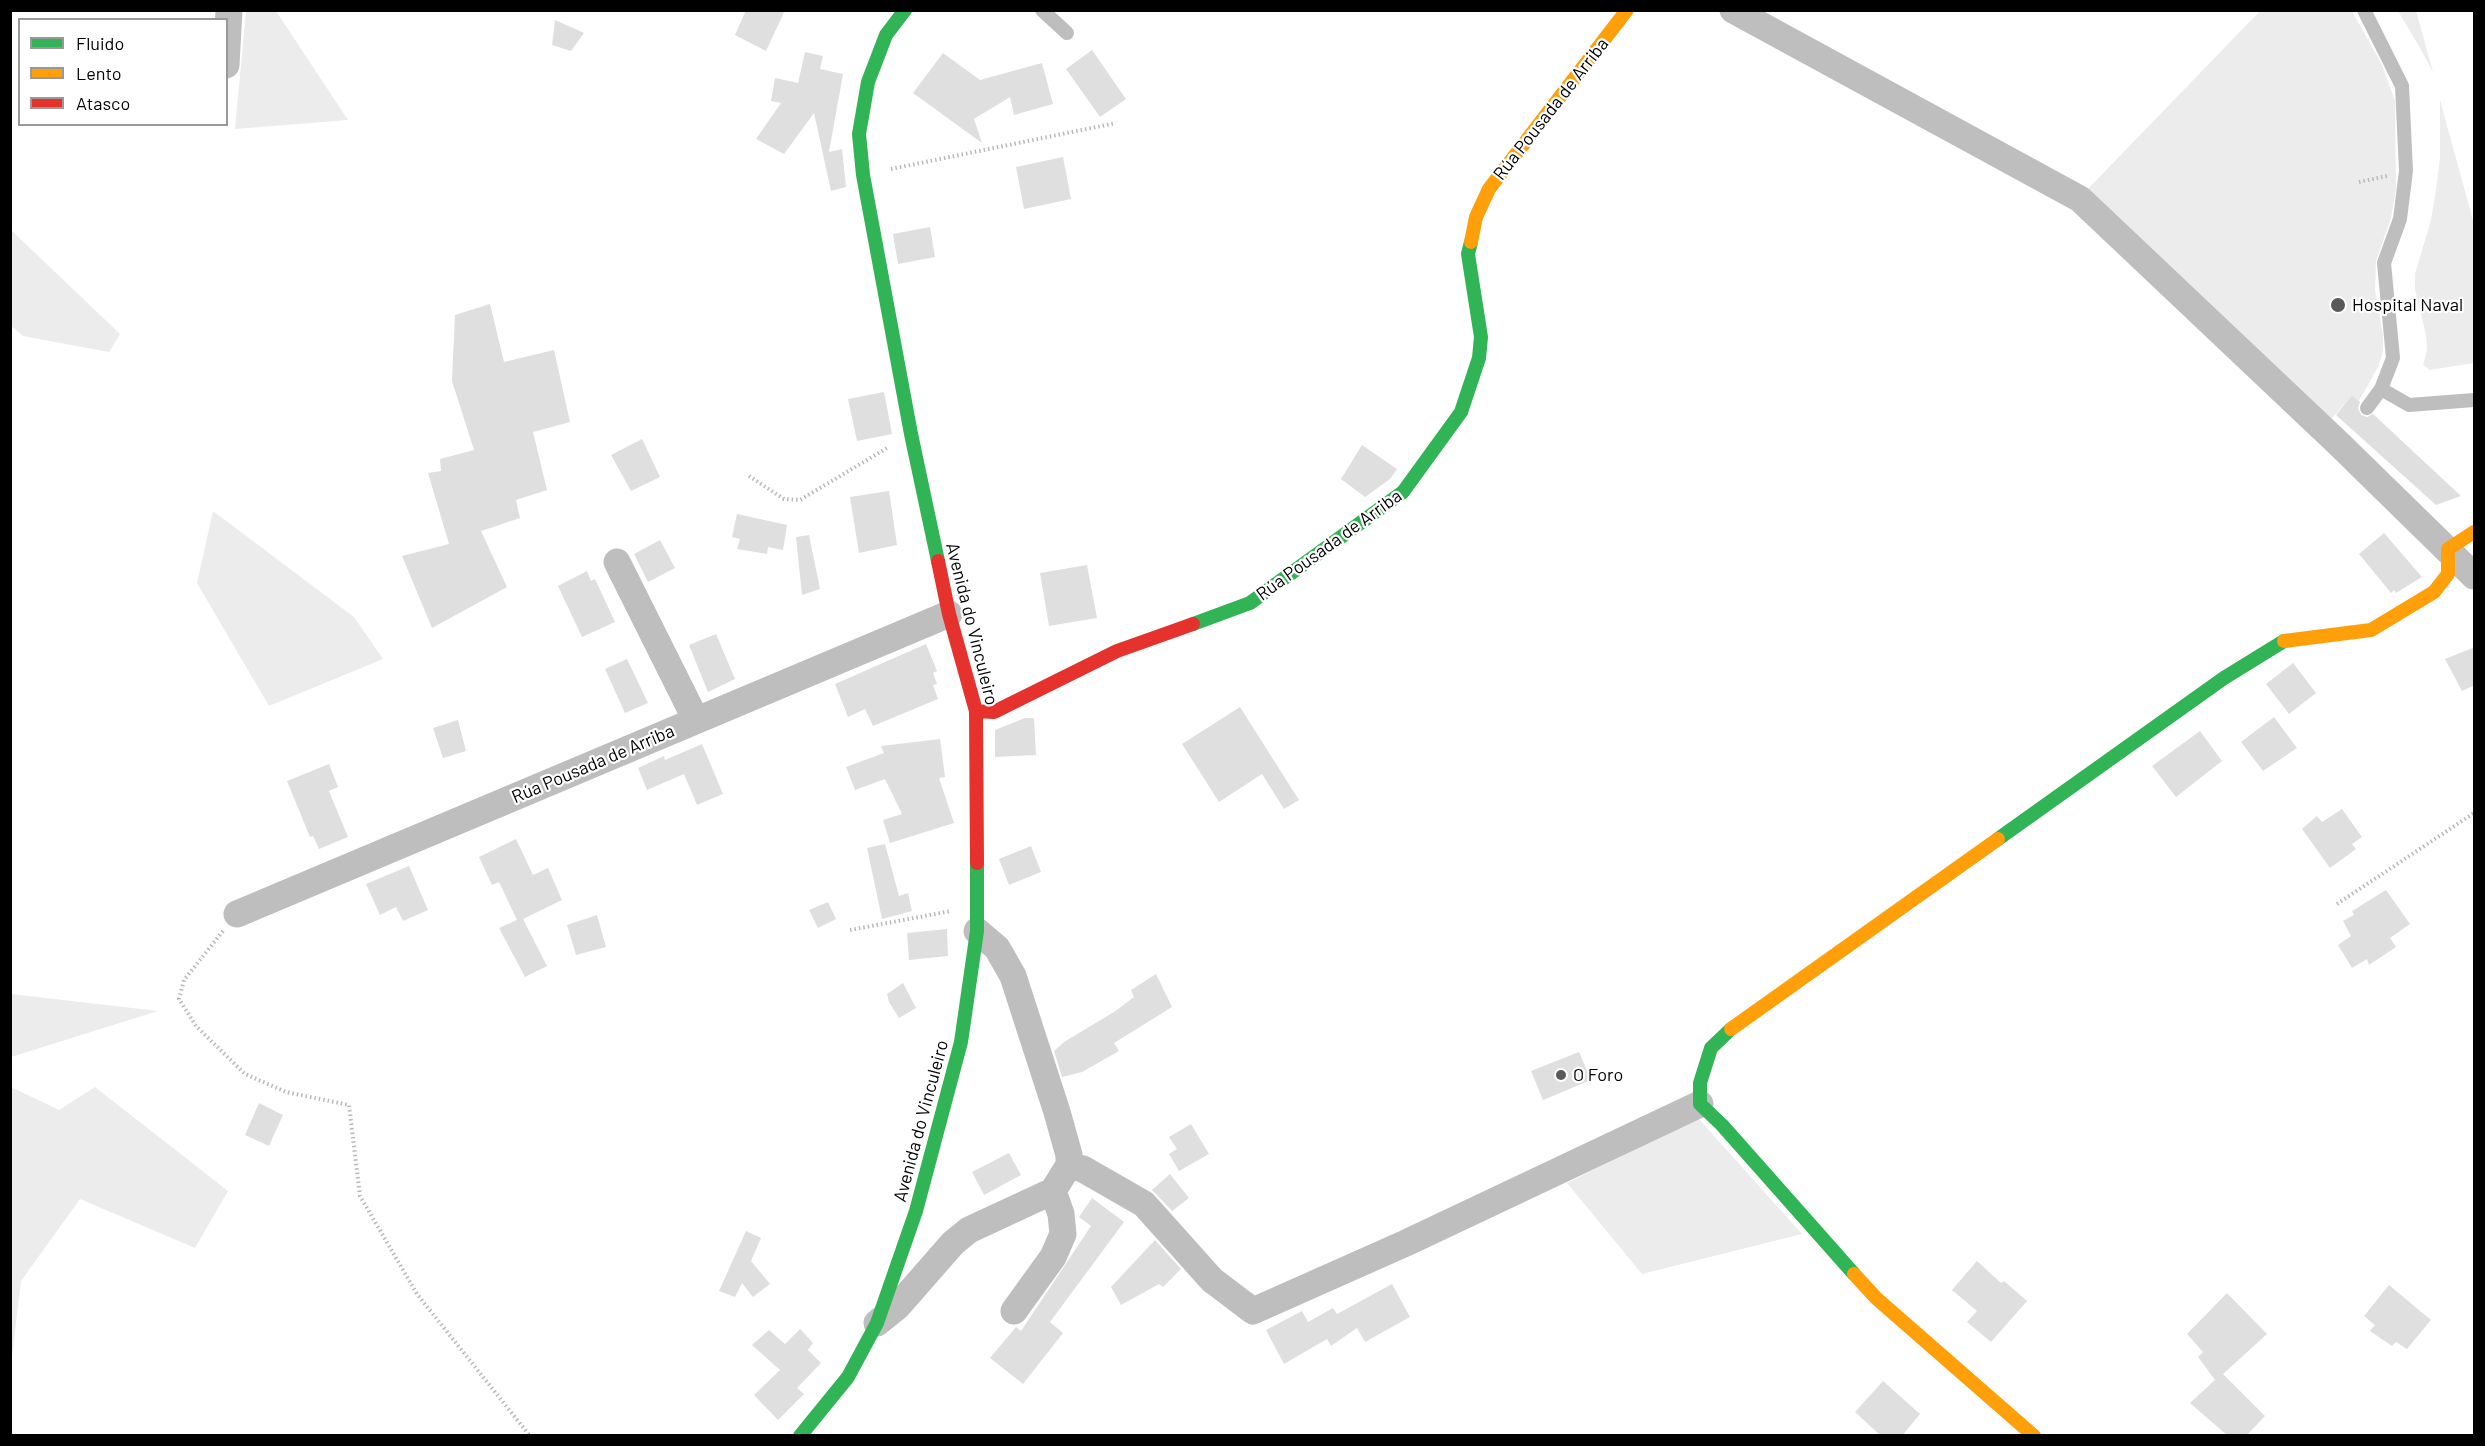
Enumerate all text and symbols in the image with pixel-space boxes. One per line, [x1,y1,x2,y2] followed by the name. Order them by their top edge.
[18,18,228,126] legend
[76,32,124,54] text: Fluido
[1489,34,1613,184] street label: Rúa Pousada de Arriba
[76,62,122,84] text: Lento
[76,92,130,114] text: Atasco
[2352,294,2463,316] place label: Hospital Naval
[2329,296,2347,314] marker: Hospital Naval
[1252,485,1406,605] street label: Rúa Pousada de Arriba
[941,540,1003,708] street label: Avenida do Vinculeiro
[508,720,678,808] street label: Rúa Pousada de Arriba
[889,1038,953,1204] street label: Avenida do Vinculeiro
[1573,1064,1623,1086] place label: O Foro
[1554,1068,1568,1082] marker: O Foro

